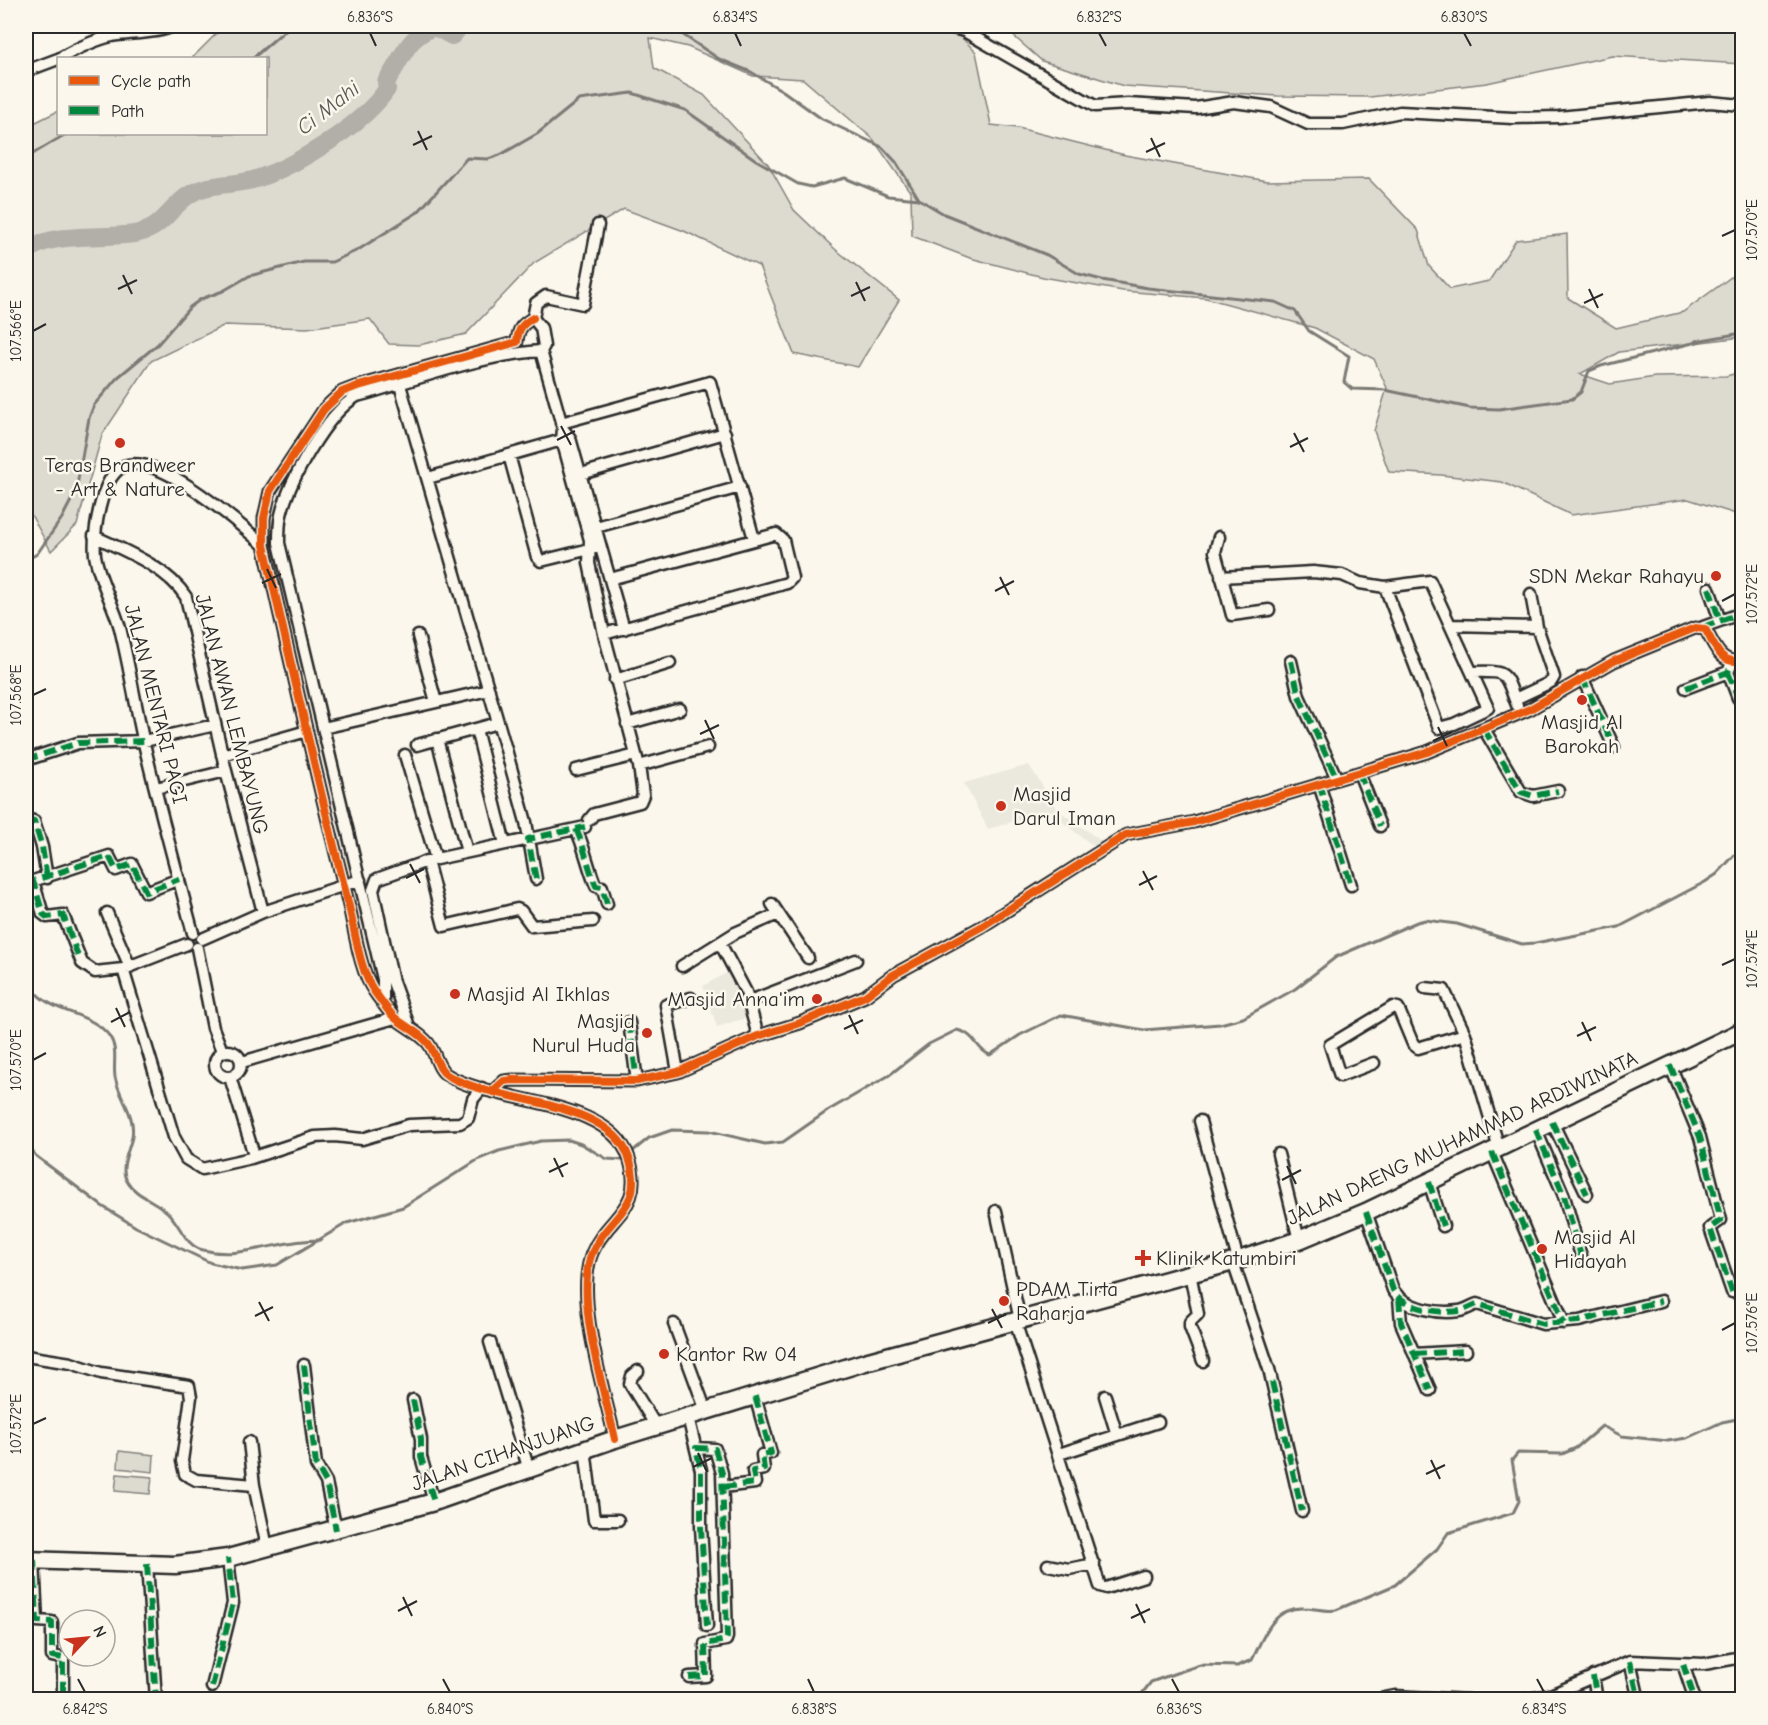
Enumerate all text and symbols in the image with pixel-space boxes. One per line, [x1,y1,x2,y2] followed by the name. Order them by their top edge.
[347,8,393,26] text: 6.836°S
[713,8,758,26] text: 6.834°S
[1076,8,1122,26] text: 6.832°S
[1441,8,1487,26] text: 6.830°S
[57,57,267,135] legend
[111,71,191,92] text: Cycle path
[291,75,365,141] water label: Ci Mahi
[111,101,144,122] text: Path
[1743,199,1761,261] text: 107.570°E
[7,300,25,362] text: 107.566°E
[113,436,127,450] marker: Teras Brandweer - Art & Nature
[45,453,196,501] place label: Teras Brandweer - Art & Nature
[1529,564,1704,588] place label: SDN Mekar Rahayu
[1743,564,1761,624] text: 107.572°E
[1709,569,1723,583] marker: SDN Mekar Rahayu
[190,591,274,837] street label: JALAN AWAN LEMBAYUNG
[120,602,192,806] street label: JALAN MENTARI PAGI
[7,664,25,726] text: 107.568°E
[1575,693,1589,707] marker: Masjid Al Barokah
[1541,710,1623,758] place label: Masjid Al Barokah
[1013,782,1116,830] place label: Masjid Darul Iman
[994,799,1008,813] marker: Masjid Darul Iman
[1743,930,1761,988] text: 107.574°E
[467,982,610,1006] place label: Masjid Al Ikhlas
[448,987,462,1001] marker: Masjid Al Ikhlas
[667,987,805,1011] place label: Masjid Anna'im
[810,992,824,1006] marker: Masjid Anna'im
[532,1009,635,1057] place label: Masjid Nurul Huda
[640,1026,654,1040] marker: Masjid Nurul Huda
[7,1029,25,1091] text: 107.570°E
[1283,1046,1641,1230] street label: JALAN DAENG MUHAMMAD ARDIWINATA
[1554,1225,1636,1273] place label: Masjid Al Hidayah
[1535,1242,1549,1256] marker: Masjid Al Hidayah
[1156,1246,1297,1270] place label: Klinik Katumbiri
[1134,1249,1152,1267] marker: Klinik Katumbiri
[1016,1277,1118,1325] place label: PDAM Tirta Raharja
[1743,1293,1761,1353] text: 107.576°E
[997,1294,1011,1308] marker: PDAM Tirta Raharja
[676,1342,797,1366] place label: Kantor Rw 04
[657,1347,671,1361] marker: Kantor Rw 04
[7,1394,25,1454] text: 107.572°E
[408,1410,598,1496] street label: JALAN CIHANJUANG
[57,1608,117,1668] north arrow
[89,1623,110,1640] text: N
[62,1700,108,1718] text: 6.842°S
[427,1700,473,1718] text: 6.840°S
[791,1700,837,1718] text: 6.838°S
[1156,1700,1202,1718] text: 6.836°S
[1522,1700,1567,1718] text: 6.834°S

